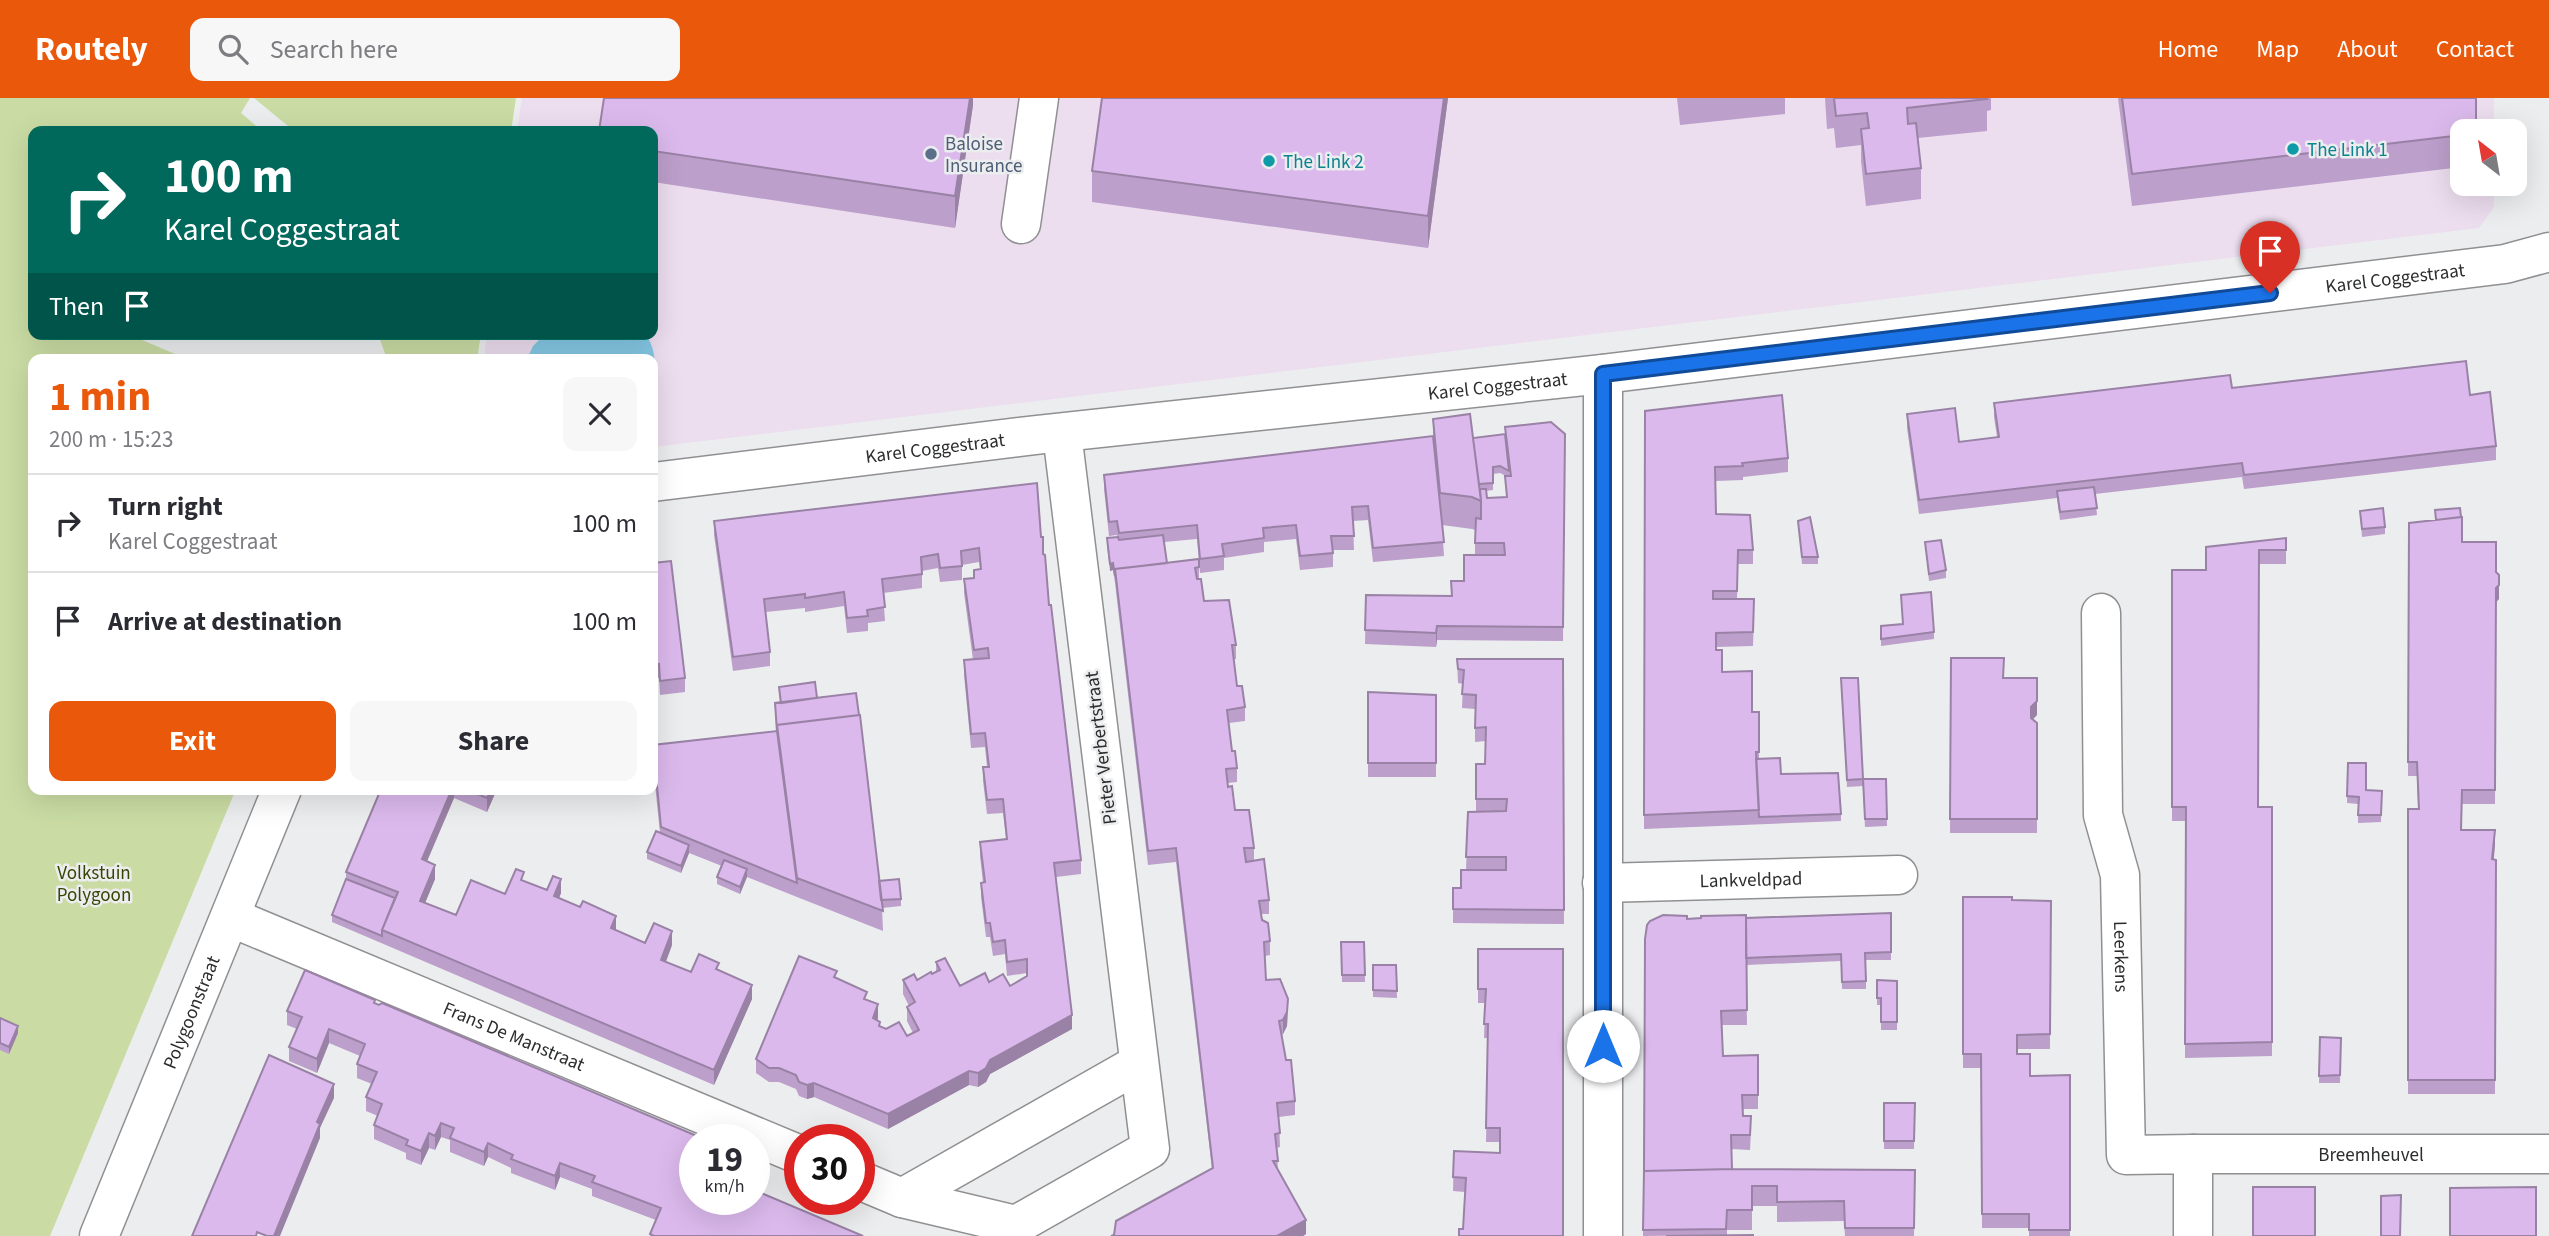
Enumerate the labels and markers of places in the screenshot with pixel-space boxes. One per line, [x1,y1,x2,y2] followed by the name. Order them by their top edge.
[945,131,1023,180] place label: Baloise Insurance
[2307,137,2388,164] place label: The Link 1
[2285,141,2301,157] marker: The Link 1
[923,146,939,162] marker: Baloise Insurance
[1283,149,1364,176] place label: The Link 2
[1261,153,1277,169] marker: The Link 2
[2240,221,2300,293] pin

